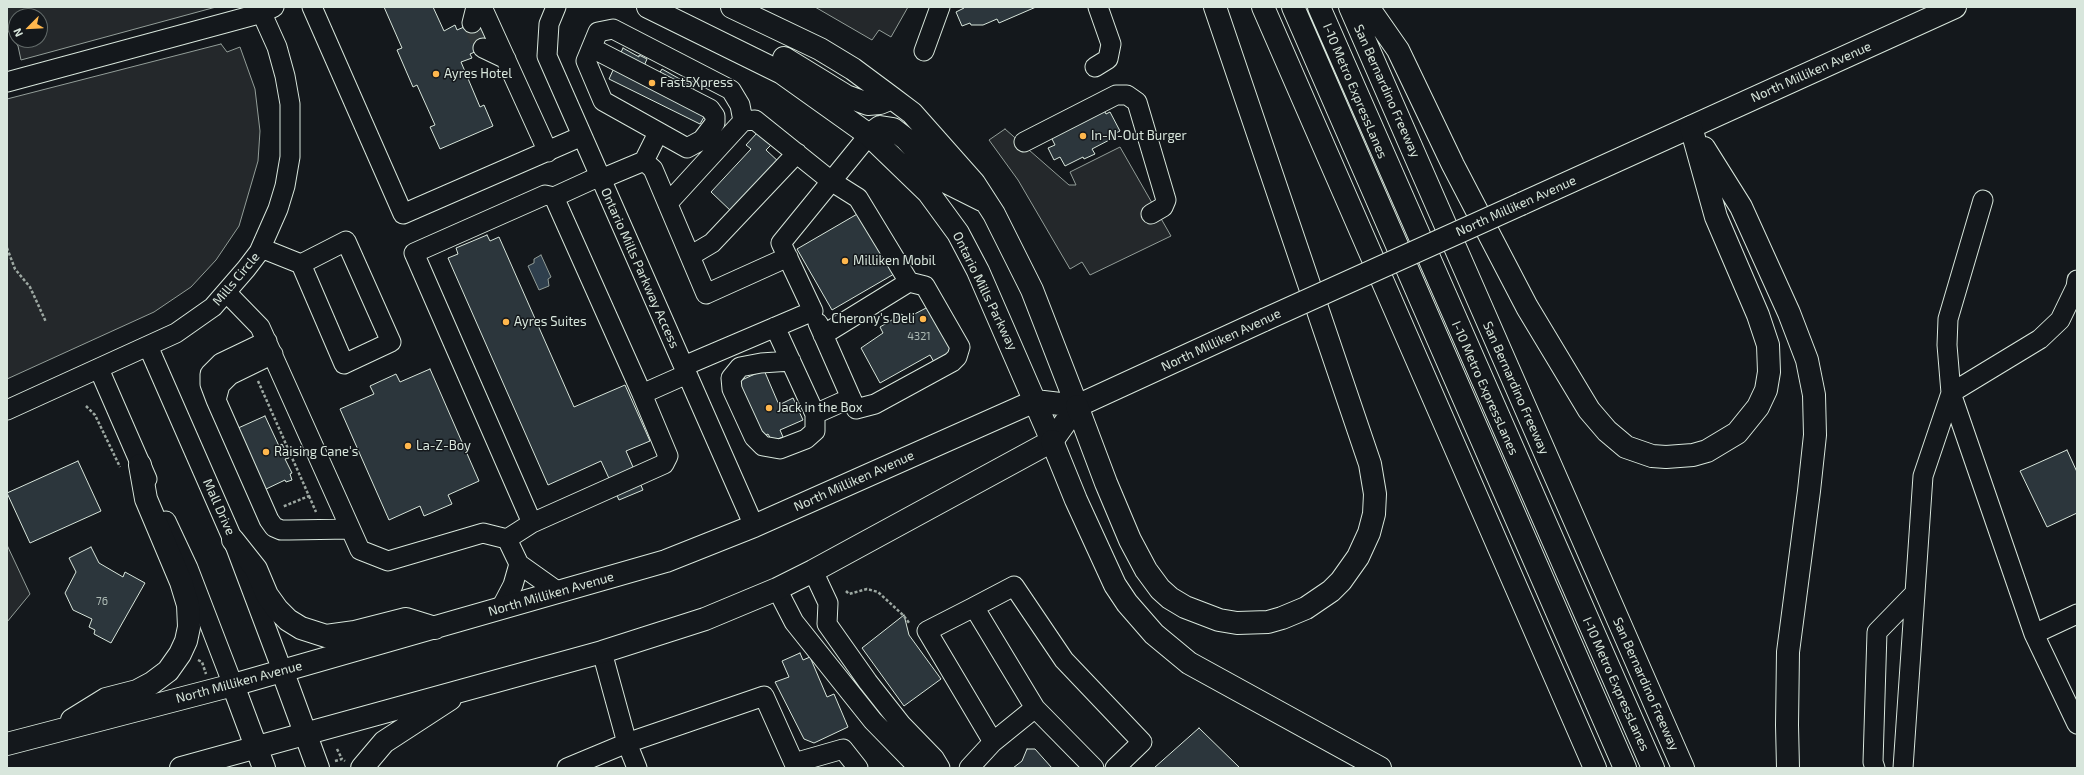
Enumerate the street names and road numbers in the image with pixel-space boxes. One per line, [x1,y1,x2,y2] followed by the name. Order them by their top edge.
[1319,21,1391,161] street label: I-10 Metro ExpressLanes
[1351,22,1423,160] street label: San Bernardino Freeway
[1748,38,1874,106] street label: North Milliken Avenue
[1453,172,1579,240] street label: North Milliken Avenue
[598,185,682,351] street label: Ontario Mills Parkway Access
[949,229,1021,353] street label: Ontario Mills Parkway
[209,249,263,309] street label: Mills Circle
[1159,305,1283,375] street label: North Milliken Avenue
[1448,318,1522,458] street label: I-10 Metro ExpressLanes
[1480,319,1552,457] street label: San Bernardino Freeway
[791,447,917,515] street label: North Milliken Avenue
[200,476,238,538] street label: Mall Drive
[486,569,616,619] street label: North Milliken Avenue
[1579,614,1653,754] street label: I-10 Metro ExpressLanes
[1610,615,1682,753] street label: San Bernardino Freeway
[174,658,304,706] street label: North Milliken Avenue

